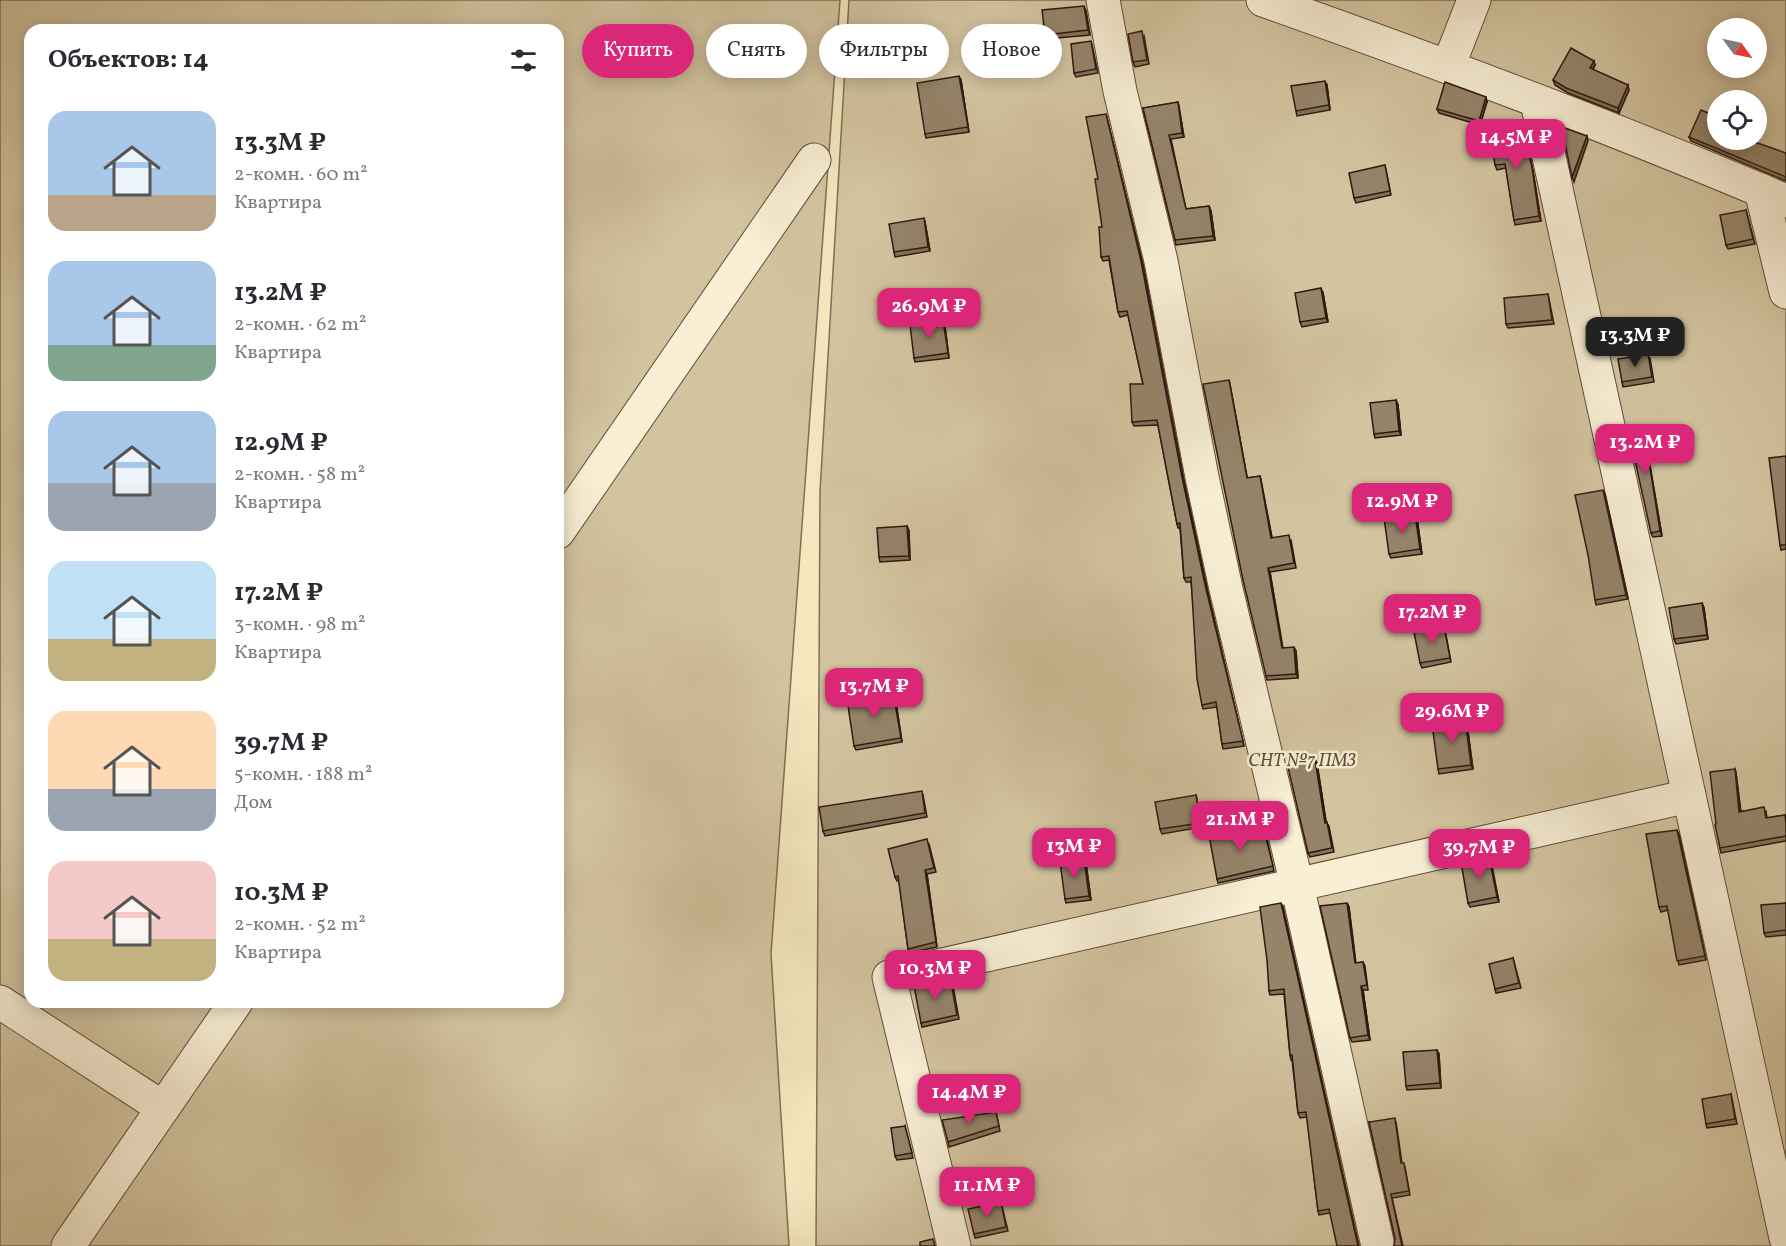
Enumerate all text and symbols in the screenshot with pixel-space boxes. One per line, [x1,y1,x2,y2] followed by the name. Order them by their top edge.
[1707,18,1767,78] north arrow
[1707,18,1767,150] map controls
[582,24,694,78] chip: Купить
[706,24,807,78] chip: Снять
[819,24,949,78] chip: Фильтры
[961,24,1062,78] chip: Новое
[48,42,209,78] text: Объектов: 14
[507,44,540,77] icon: filters
[1707,90,1767,150] button: locate
[1461,119,1571,170] pin: 14.5M ₽
[1480,124,1552,152] text: 14.5M ₽
[234,125,326,161] text: 13.3M ₽
[96,135,168,207] icon: home
[234,161,368,189] text: 2-комн. · 60 m²
[234,189,322,217] text: Квартира
[234,275,327,311] text: 13.2M ₽
[96,285,168,357] icon: home
[874,288,984,339] pin: 26.9M ₽
[891,293,967,321] text: 26.9M ₽
[234,311,366,339] text: 2-комн. · 62 m²
[1580,317,1690,368] pin: 13.3M ₽
[1600,322,1670,350] text: 13.3M ₽
[234,339,322,367] text: Квартира
[1590,424,1700,475] pin: 13.2M ₽
[234,425,328,461] text: 12.9M ₽
[1609,429,1681,457] text: 13.2M ₽
[96,435,168,507] icon: home
[234,461,365,489] text: 2-комн. · 58 m²
[1347,483,1457,534] pin: 12.9M ₽
[1366,488,1438,516] text: 12.9M ₽
[234,489,322,517] text: Квартира
[234,575,323,611] text: 17.2M ₽
[96,585,168,657] icon: home
[1377,594,1487,645] pin: 17.2M ₽
[1398,599,1466,627] text: 17.2M ₽
[234,611,366,639] text: 3-комн. · 98 m²
[234,639,322,667] text: Квартира
[819,668,929,719] pin: 13.7M ₽
[839,673,909,701] text: 13.7M ₽
[1397,693,1507,744] pin: 29.6M ₽
[1414,698,1490,726] text: 29.6M ₽
[234,725,328,761] text: 39.7M ₽
[96,735,168,807] icon: home
[1248,749,1356,774] park label: СНТ №7 ПМЗ
[234,761,372,789] text: 5-комн. · 188 m²
[234,789,273,817] text: Дом
[1185,801,1295,852] pin: 21.1M ₽
[1205,806,1275,834] text: 21.1M ₽
[1032,828,1116,879] pin: 13M ₽
[1424,829,1534,880] pin: 39.7M ₽
[1046,833,1102,861] text: 13M ₽
[1443,834,1515,862] text: 39.7M ₽
[234,875,329,911] text: 10.3M ₽
[96,885,168,957] icon: home
[234,911,366,939] text: 2-комн. · 52 m²
[234,939,322,967] text: Квартира
[880,950,990,1001] pin: 10.3M ₽
[899,955,971,983] text: 10.3M ₽
[914,1074,1024,1125] pin: 14.4M ₽
[932,1079,1007,1107] text: 14.4M ₽
[932,1167,1042,1218] pin: 11.1M ₽
[954,1172,1020,1200] text: 11.1M ₽

